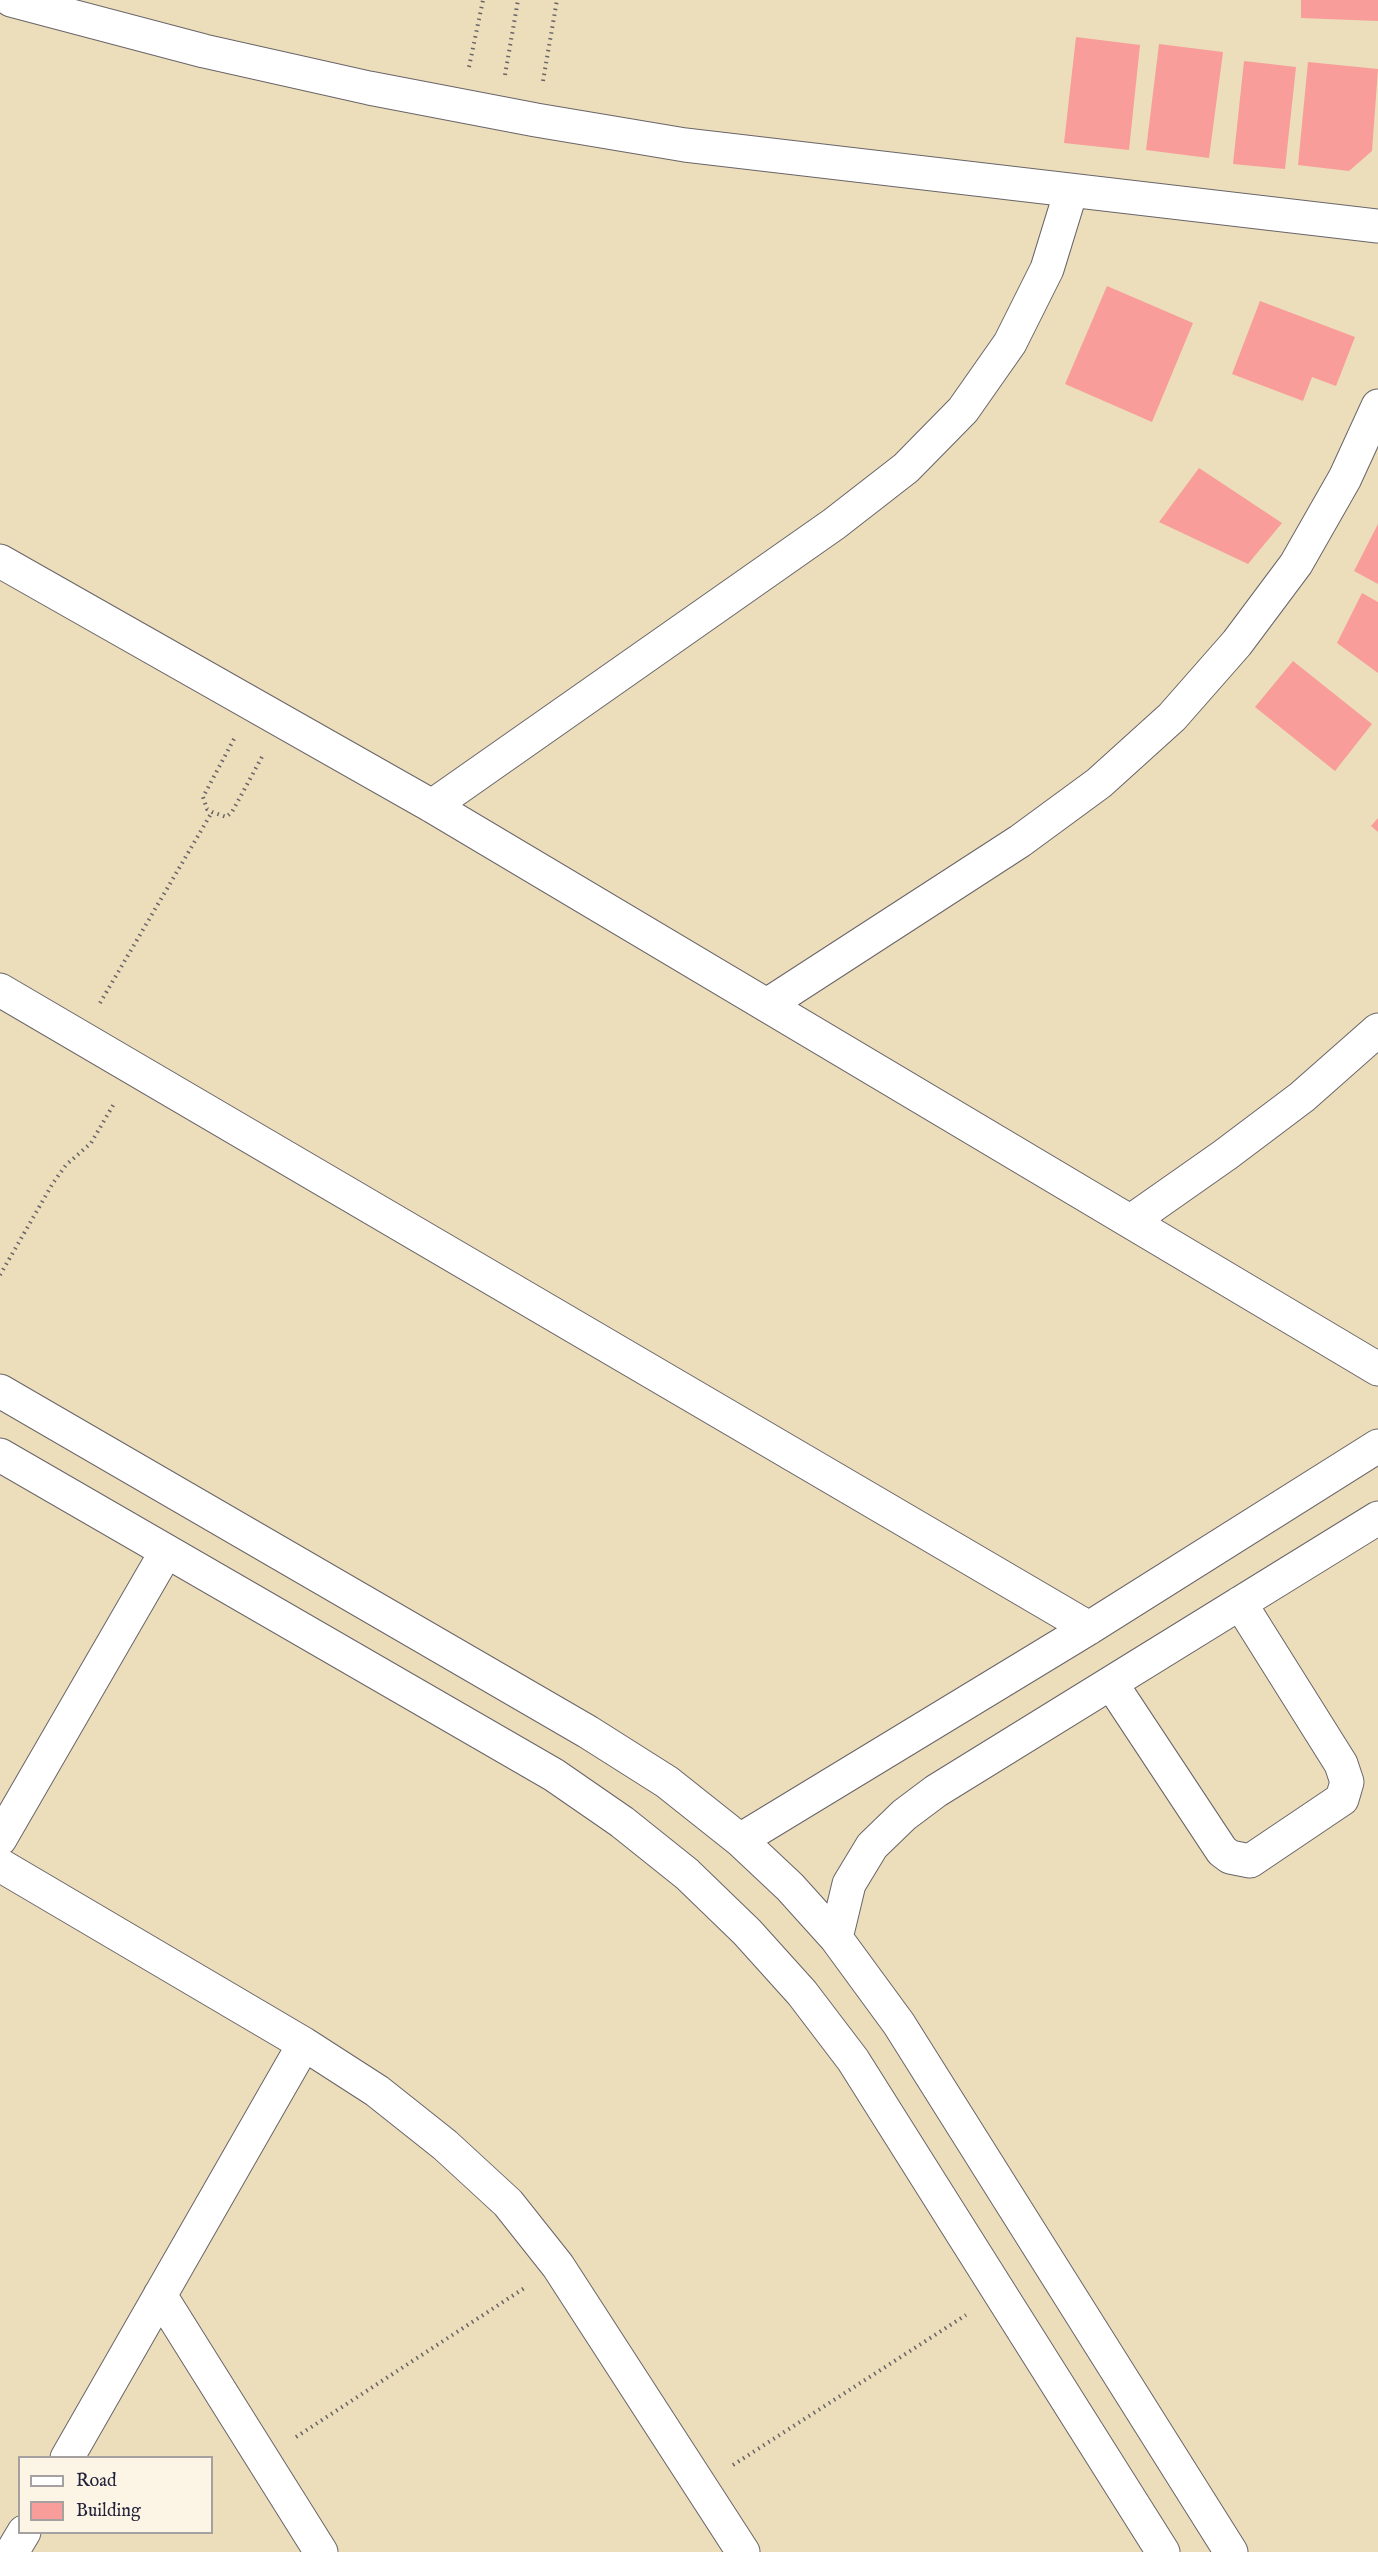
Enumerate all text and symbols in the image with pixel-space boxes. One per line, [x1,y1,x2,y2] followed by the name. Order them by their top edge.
[18,2456,213,2534] legend
[76,2470,117,2493] text: Road
[76,2500,141,2523] text: Building

